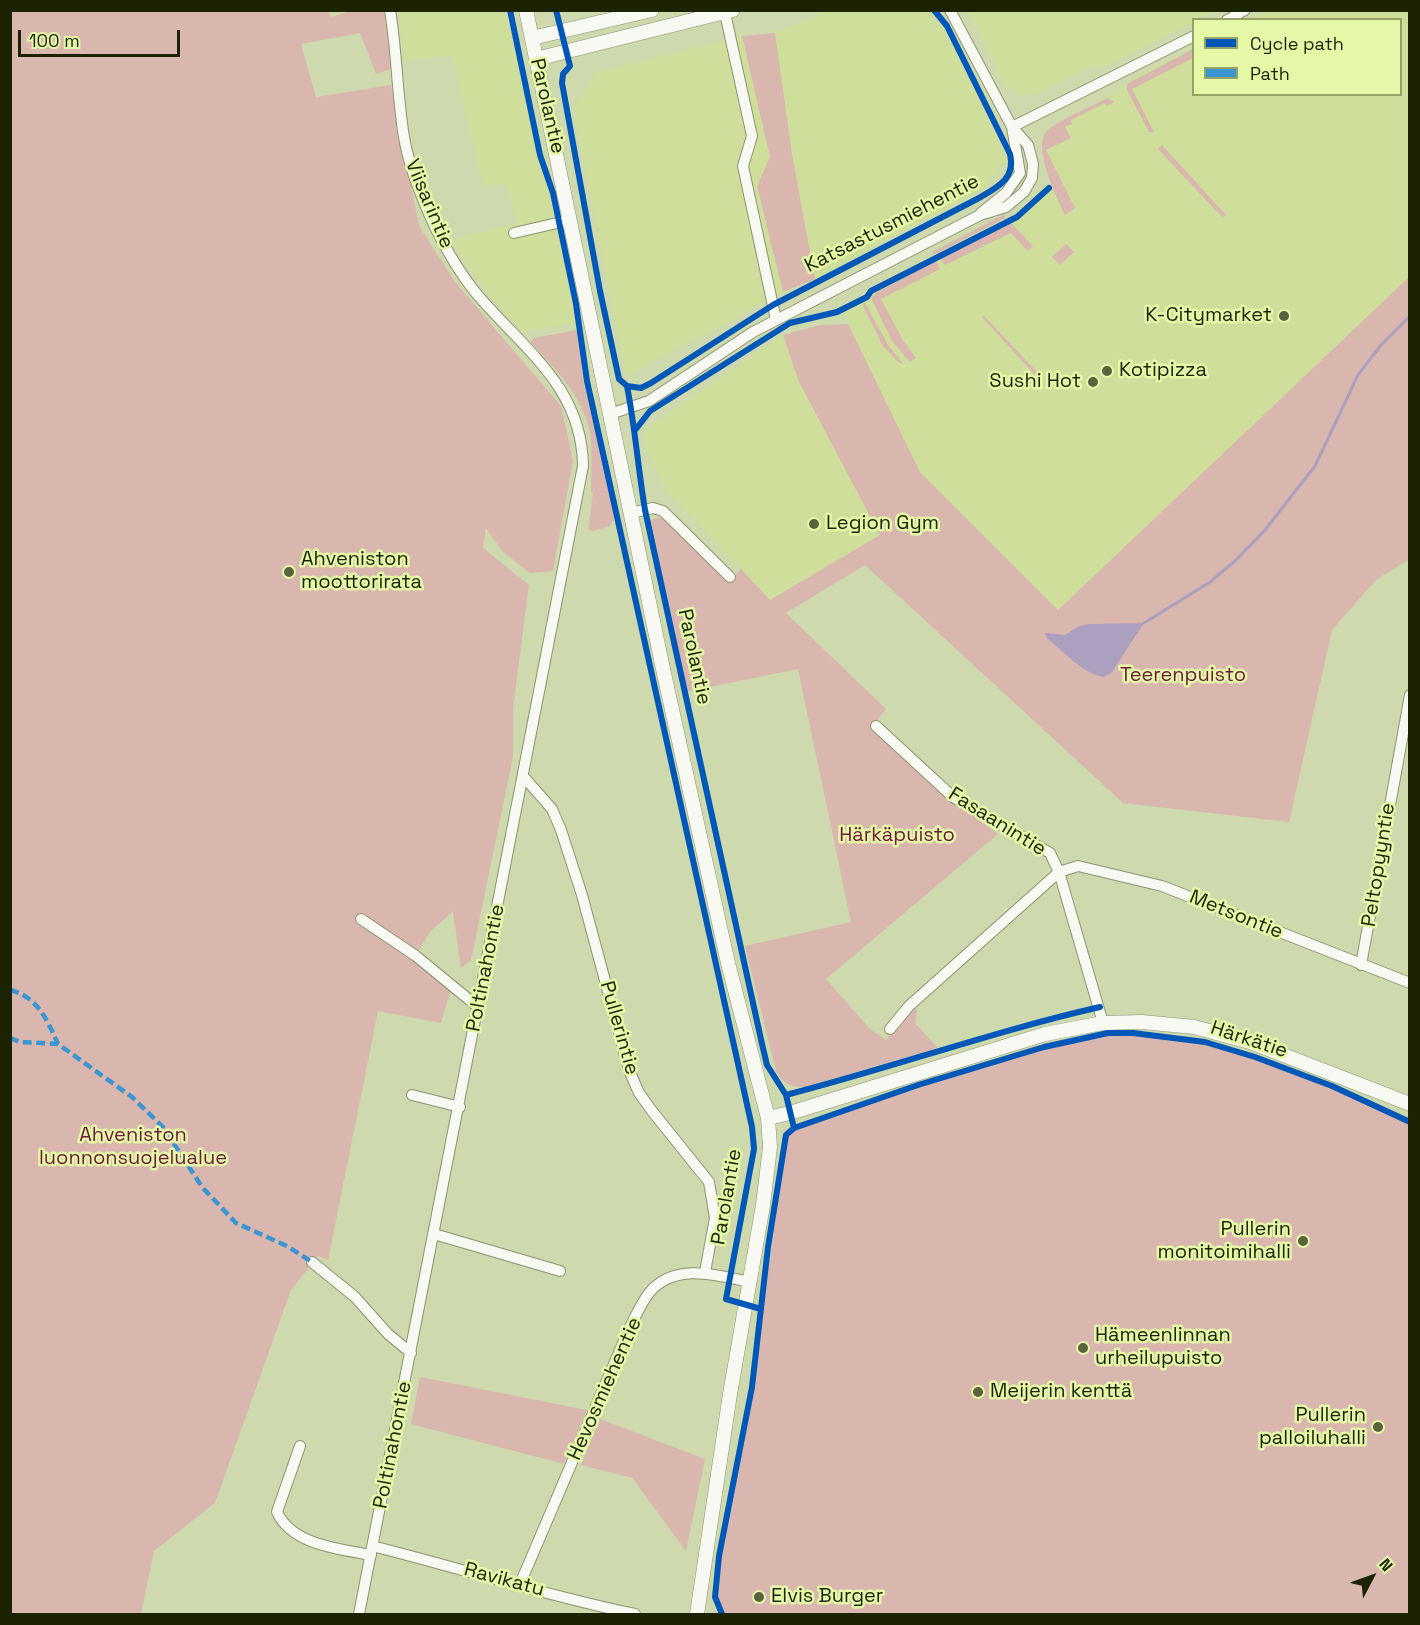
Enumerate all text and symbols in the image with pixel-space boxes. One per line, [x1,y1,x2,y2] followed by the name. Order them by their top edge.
[21,18,183,56] scale bar
[1192,18,1402,96] legend
[29,29,80,52] text: 100 m
[1250,32,1344,55] text: Cycle path
[524,56,570,156] street label: Parolantie
[1250,62,1290,85] text: Path
[399,156,459,252] street label: Viisarintie
[801,170,983,278] street label: Katsastusmiehentie
[1145,304,1272,328] place label: K-Citymarket
[1277,309,1291,323] marker: K-Citymarket
[1119,359,1207,383] place label: Kotipizza
[1100,364,1114,378] marker: Kotipizza
[989,370,1081,394] place label: Sushi Hot
[1086,375,1100,389] marker: Sushi Hot
[826,512,939,536] place label: Legion Gym
[807,517,821,531] marker: Legion Gym
[301,548,422,595] place label: Ahveniston moottorirata
[282,565,296,579] marker: Ahveniston moottorirata
[672,607,716,707] street label: Parolantie
[1120,664,1246,688] park label: Teerenpuisto
[944,783,1050,861] street label: Fasaanintie
[1357,801,1401,929] street label: Peltopyyntie
[839,824,955,848] park label: Härkäpuisto
[1186,885,1286,945] street label: Metsontie
[462,902,510,1034] street label: Poltinahontie
[594,978,644,1078] street label: Pullerintie
[1207,1016,1291,1064] street label: Härkätie
[39,1124,227,1171] park label: Ahveniston luonnonsuojelualue
[707,1147,747,1247] street label: Parolantie
[1158,1218,1291,1265] place label: Pullerin monitoimihalli
[1296,1234,1310,1248] marker: Pullerin monitoimihalli
[563,1314,647,1464] street label: Hevosmiehentie
[1095,1324,1231,1371] place label: Hämeenlinnan urheilupuisto
[1076,1341,1090,1355] marker: Hämeenlinnan urheilupuisto
[369,1379,417,1511] street label: Poltinahontie
[990,1380,1132,1404] place label: Meijerin kenttä
[971,1385,985,1399] marker: Meijerin kenttä
[1259,1404,1366,1451] place label: Pullerin palloiluhalli
[1371,1420,1385,1434] marker: Pullerin palloiluhalli
[1342,1547,1402,1607] north arrow
[1375,1554,1397,1576] text: N
[461,1558,547,1602] street label: Ravikatu
[771,1585,883,1609] place label: Elvis Burger
[752,1590,766,1604] marker: Elvis Burger

